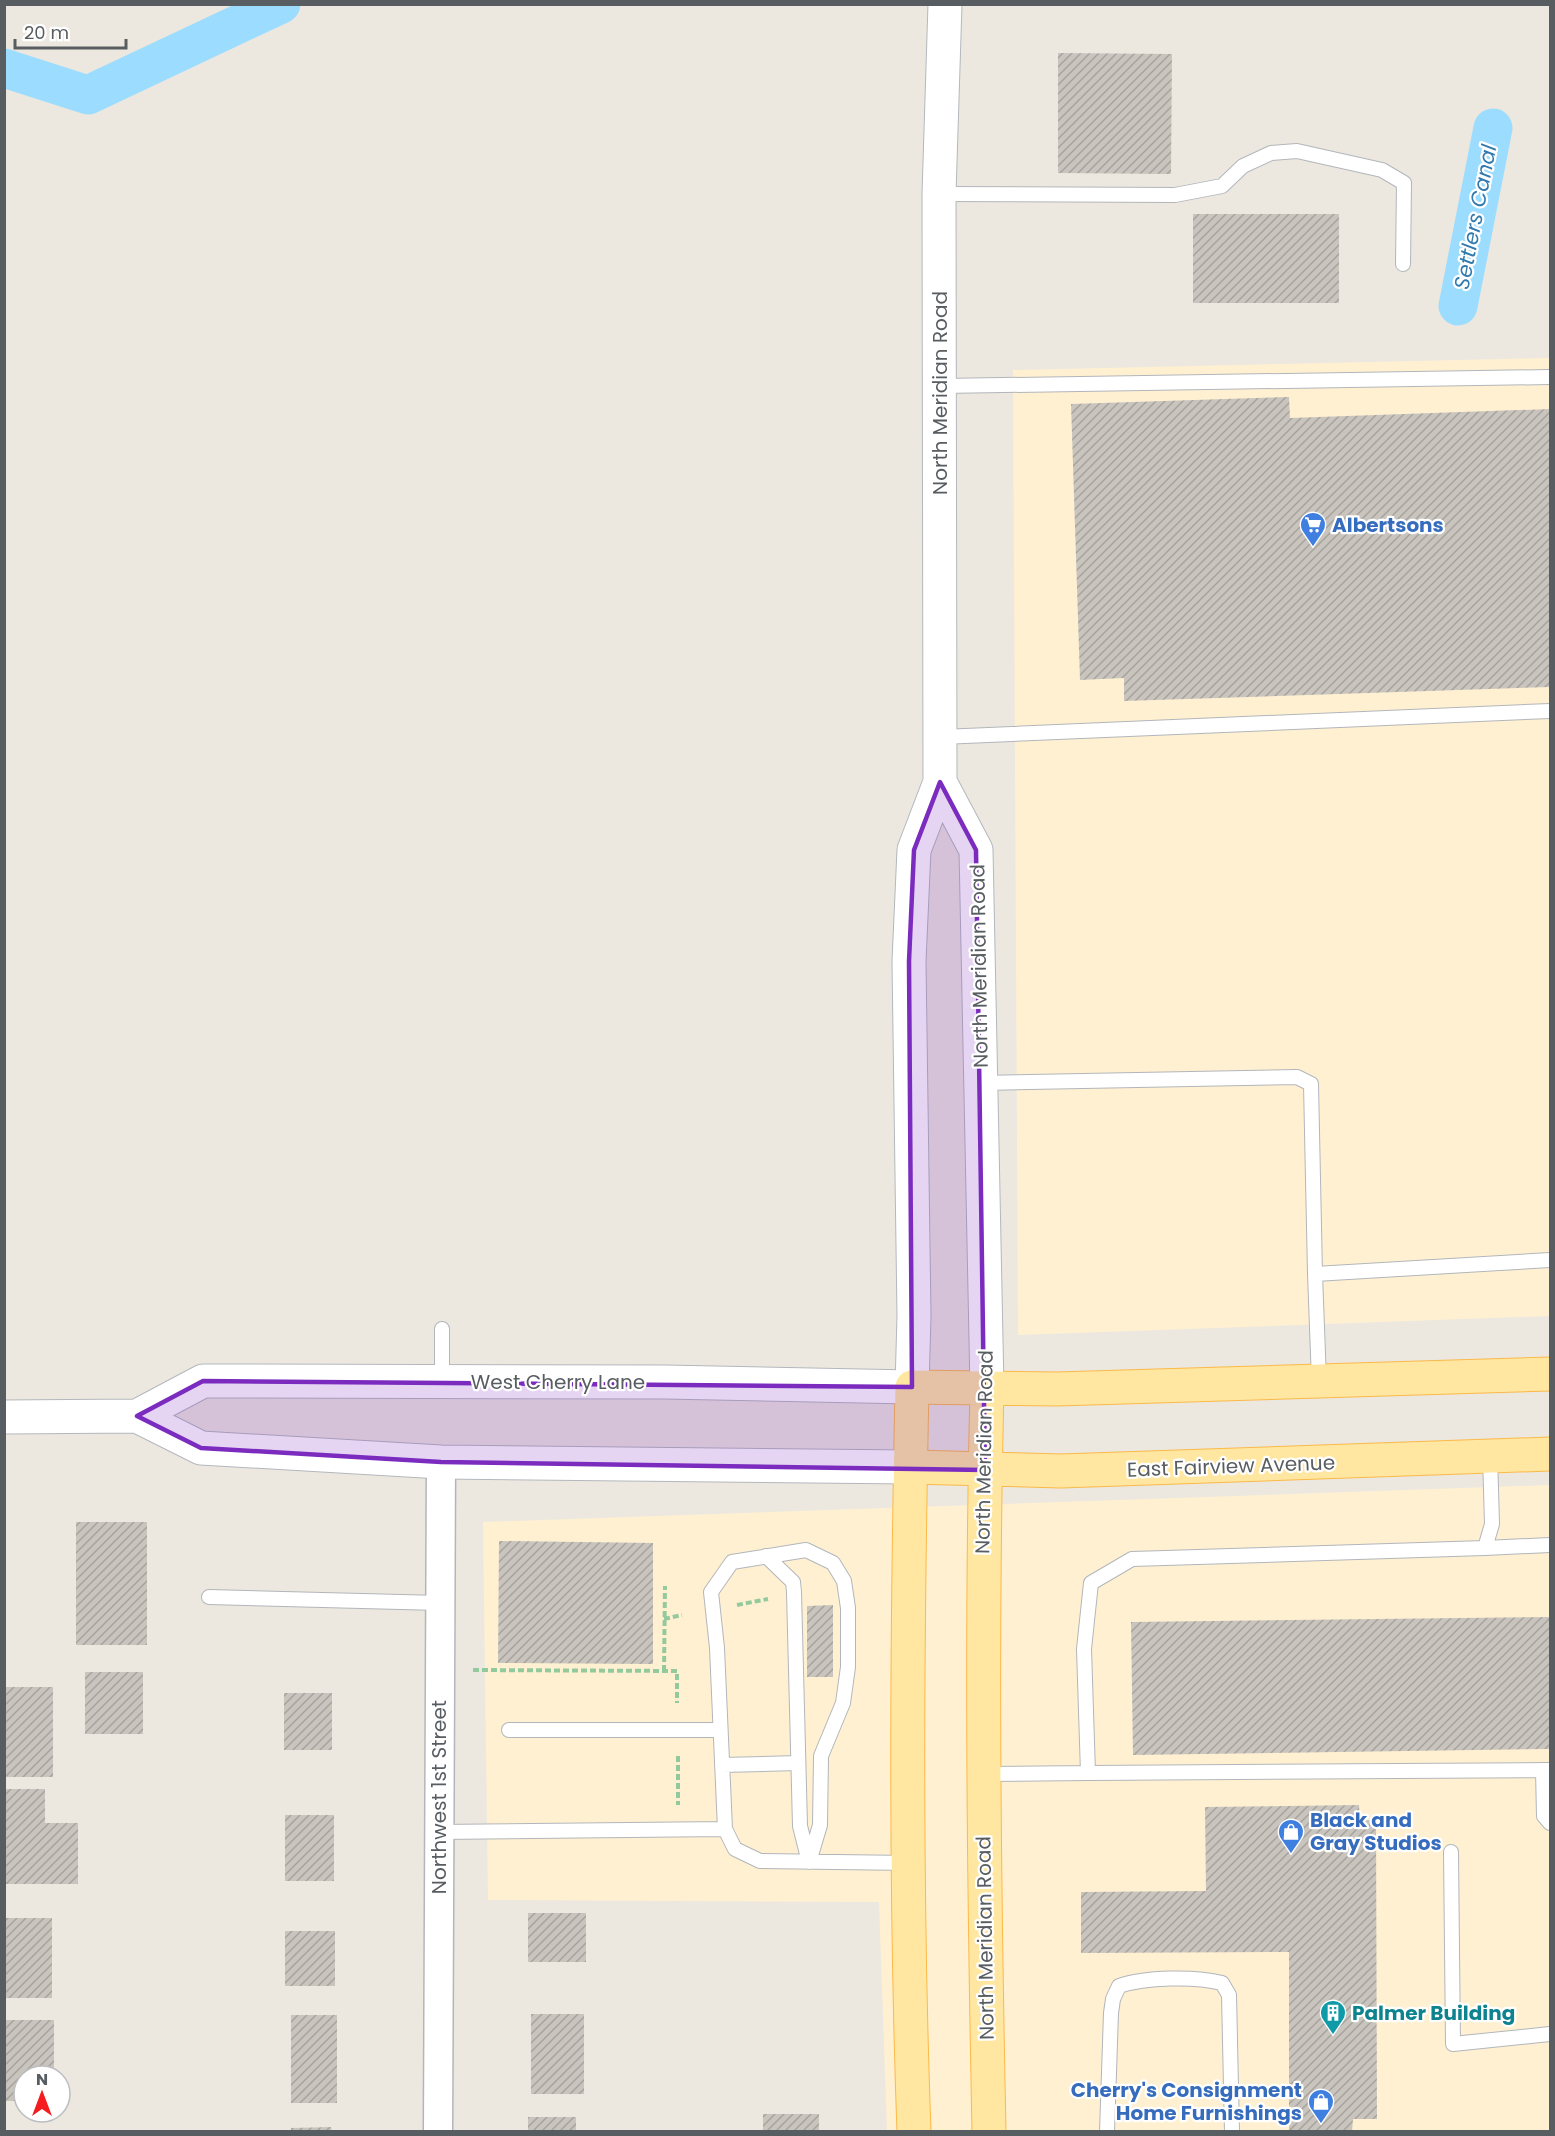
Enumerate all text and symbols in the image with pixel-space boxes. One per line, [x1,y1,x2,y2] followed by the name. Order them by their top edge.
[15,12,126,50] scale bar
[24,20,69,45] text: 20 m
[1447,141,1503,292] water label: Settlers Canal
[926,291,954,495] street label: North Meridian Road
[1298,510,1328,548] supermarket icon: Albertsons
[1332,511,1444,539] place label: Albertsons
[963,864,995,1068] street label: North Meridian Road
[968,1350,1000,1554] street label: North Meridian Road
[471,1368,645,1396] street label: West Cherry Lane
[1126,1448,1336,1484] street label: East Fairview Avenue
[425,1700,453,1894] street label: Northwest 1st Street
[1310,1806,1442,1857] place label: Black and Gray Studios
[1276,1817,1306,1855] shop icon: Black and Gray Studios
[969,1836,1001,2040] street label: North Meridian Road
[1318,1998,1348,2036] building icon: Palmer Building
[1352,1999,1515,2027] place label: Palmer Building
[12,2064,72,2124] north arrow
[36,2068,48,2091] text: N
[1071,2076,1302,2127] place label: Cherry's Consignment Home Furnishings
[1306,2087,1336,2125] shop icon: Cherry's Consignment Home Furnishings

